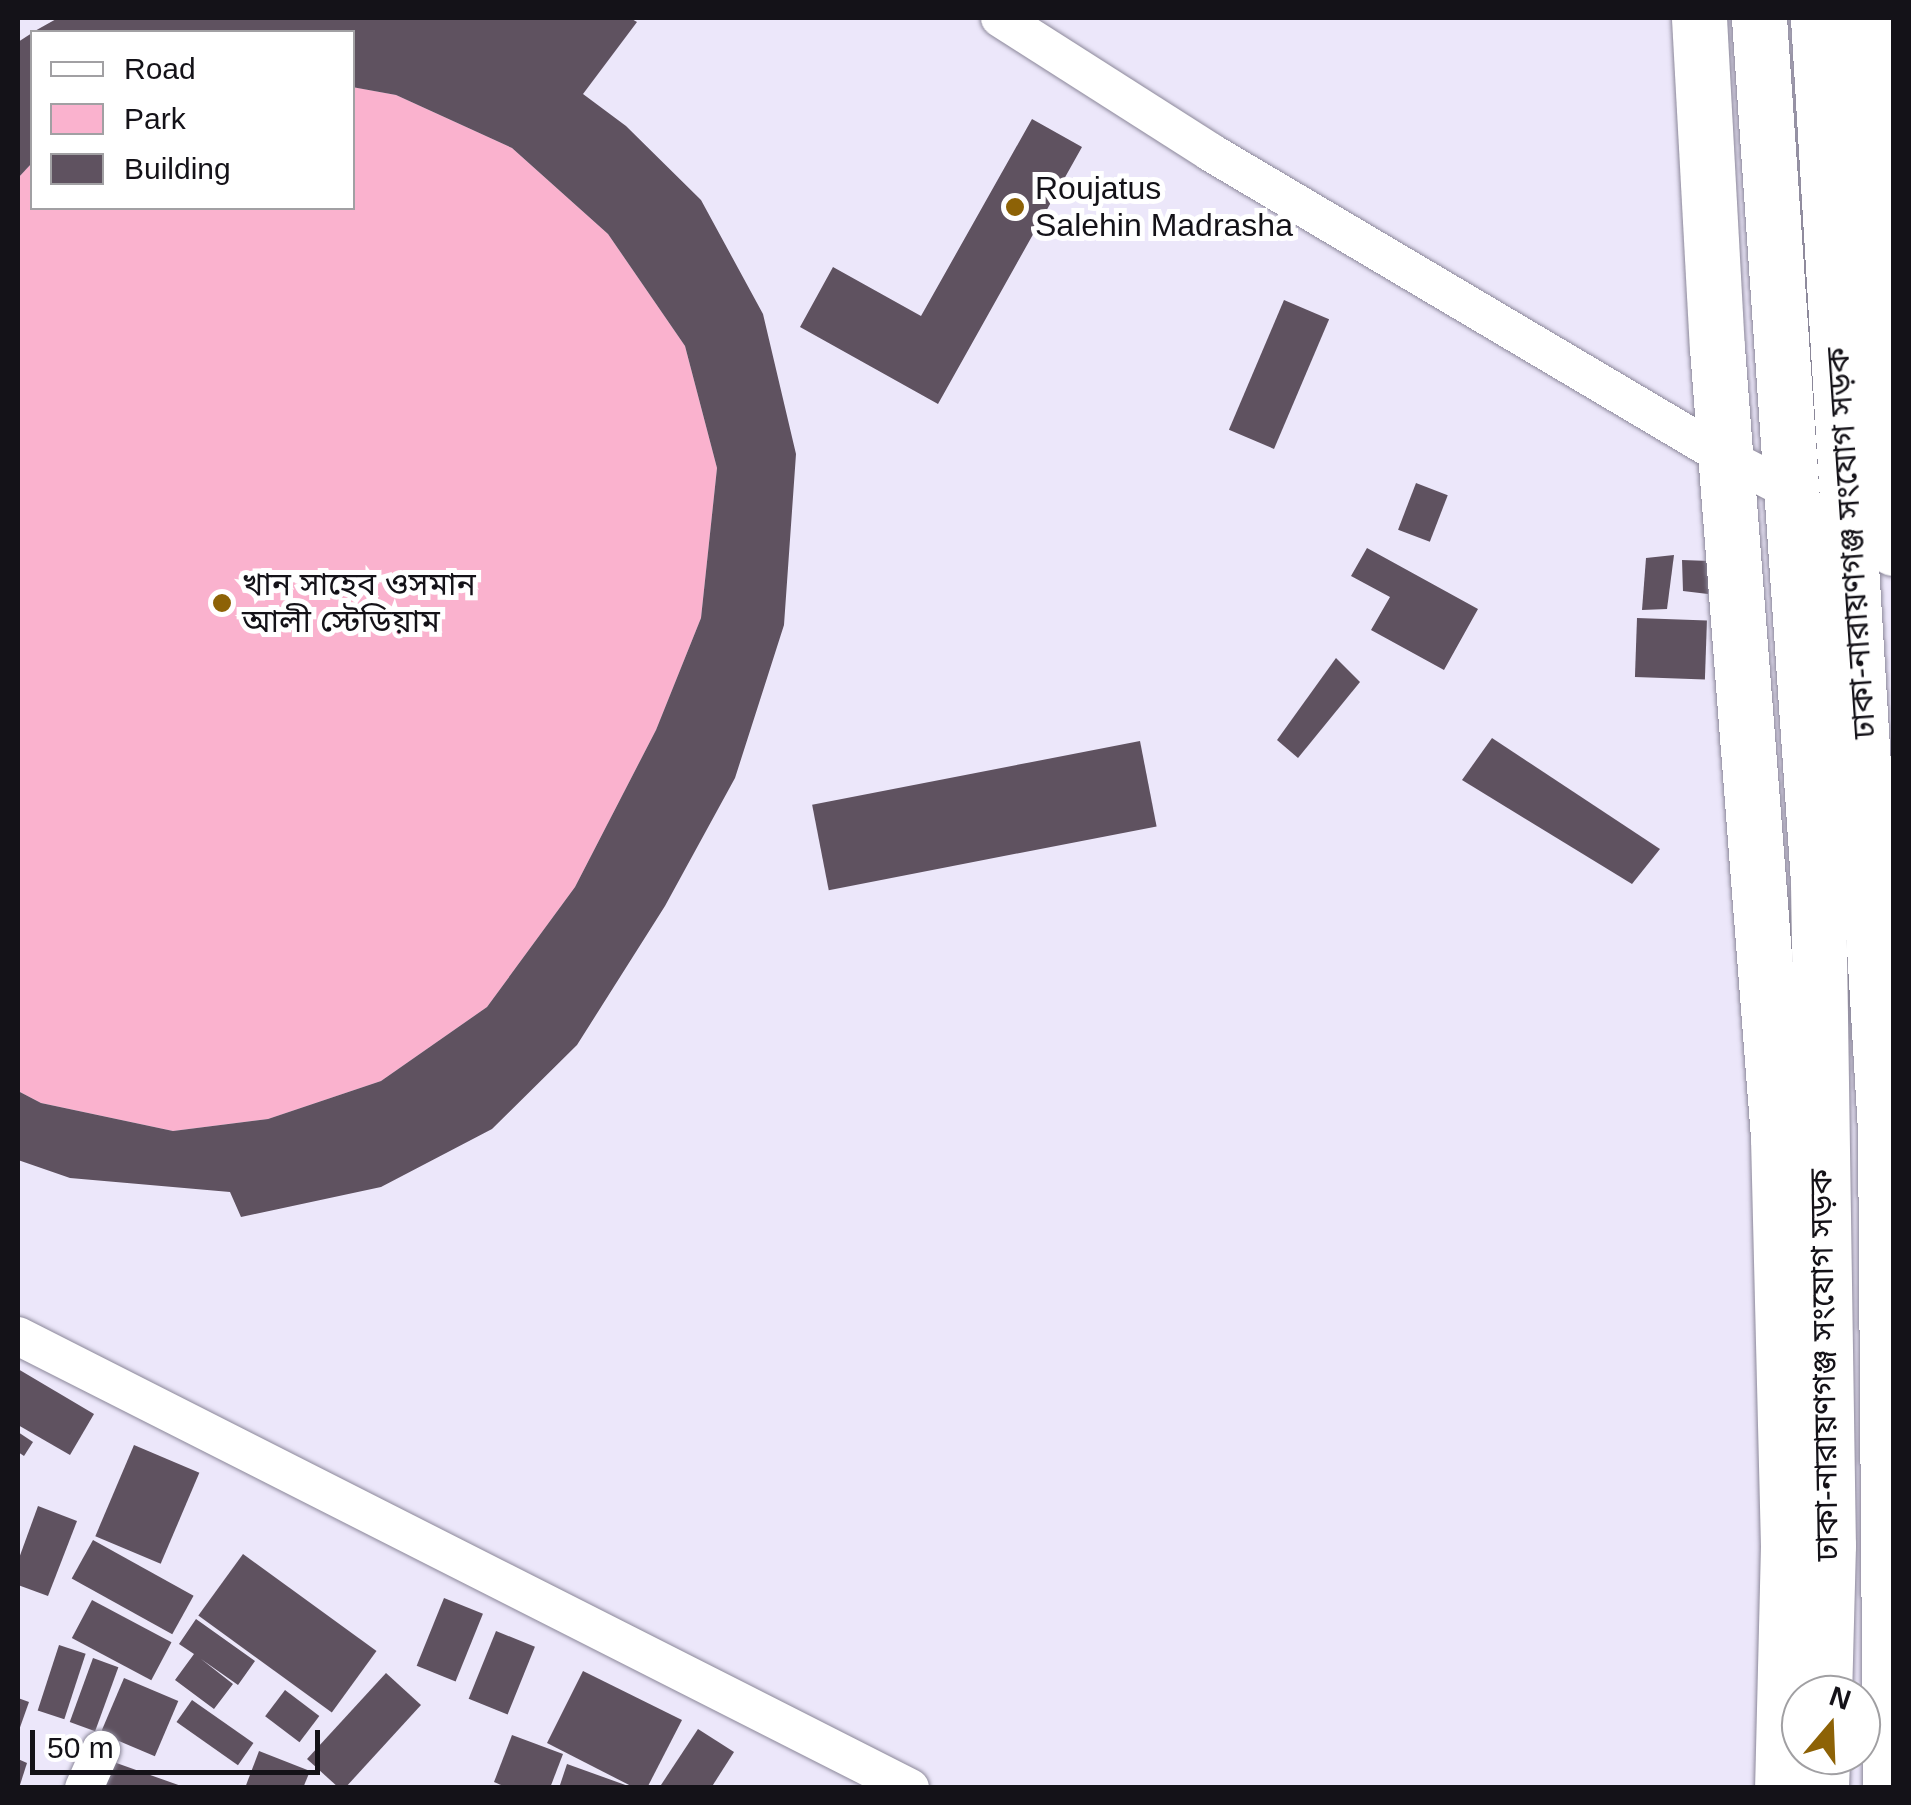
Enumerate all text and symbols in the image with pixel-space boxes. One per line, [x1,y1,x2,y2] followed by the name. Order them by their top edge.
[30,30,355,210] legend
[124,52,196,85] text: Road
[124,102,186,135] text: Park
[124,152,231,185] text: Building
[1035,170,1293,245] place label: Roujatus Salehin Madrasha
[1004,196,1026,218] marker: Roujatus Salehin Madrasha
[1818,346,1884,740] street label: ঢাকা-নারায়ণগঞ্জ সংযোগ সড়ক
[242,566,476,641] place label: খান সাহেব ওসমান আলী স্টেডিয়াম
[211,592,233,614] marker: খান সাহেব ওসমান আলী স্টেডিয়াম
[1801,1169,1847,1561] street label: ঢাকা-নারায়ণগঞ্জ সংযোগ সড়ক
[1781,1675,1881,1775] north arrow
[1826,1680,1855,1716] text: N
[35,1710,325,1772] scale bar
[47,1731,114,1764] text: 50 m

